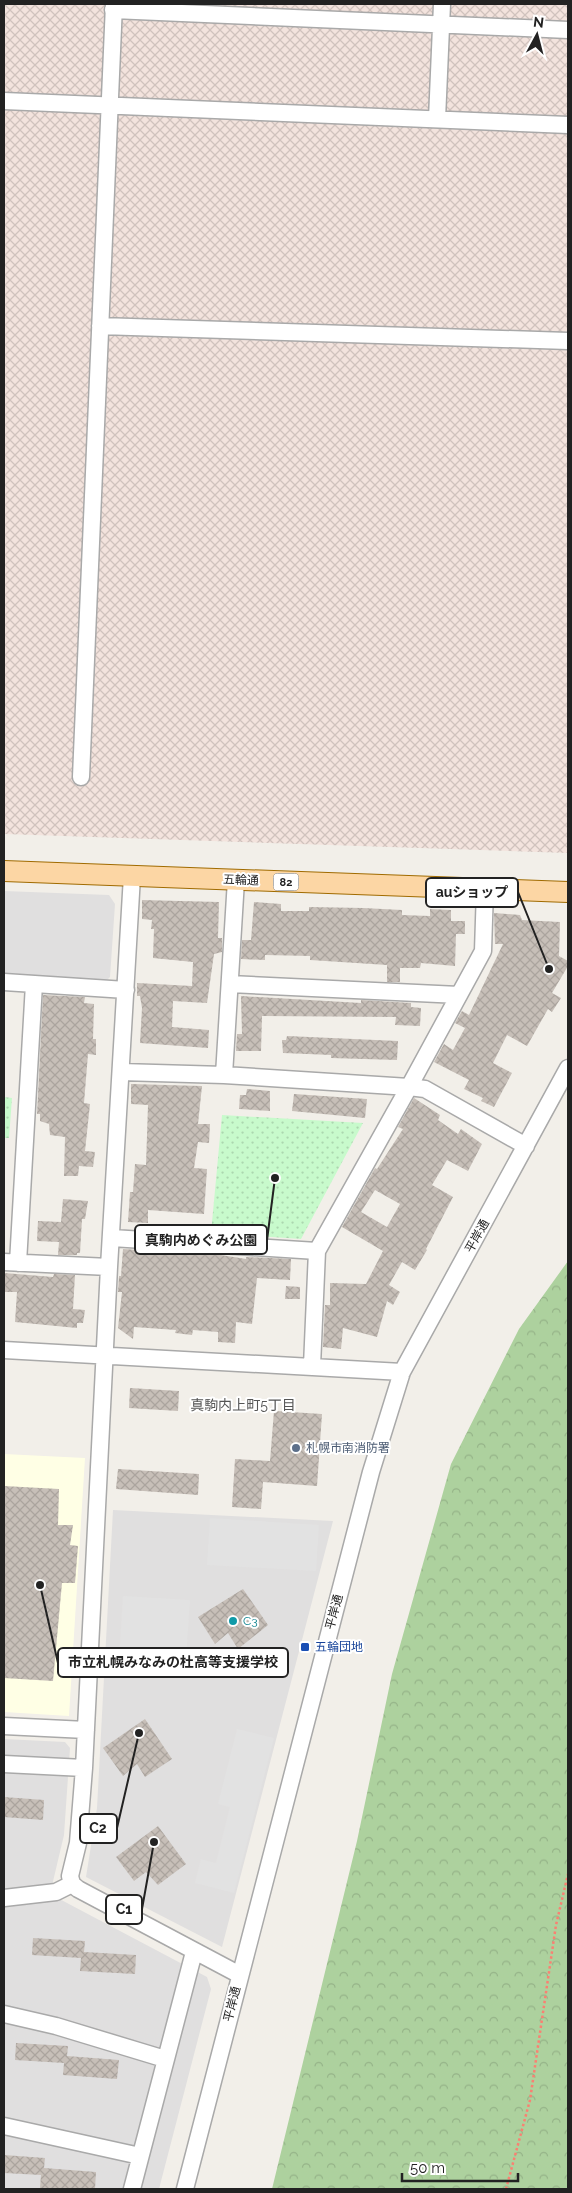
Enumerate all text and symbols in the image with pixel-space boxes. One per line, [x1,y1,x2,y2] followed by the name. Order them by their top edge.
[512,10,562,60] north arrow
[532,14,545,31] text: N
[223,872,259,888] street label: 五輪通
[274,874,298,890] road number: 82
[426,878,518,907] callout: auショップ
[436,884,508,900] text: auショップ
[462,1217,492,1255] street label: 平岸通
[135,1225,267,1254] callout: 真駒内めぐみ公園
[145,1232,257,1248] text: 真駒内めぐみ公園
[190,1397,296,1413] district label: 真駒内上町5丁目
[306,1441,390,1455] place label: 札幌市南消防署
[290,1442,302,1454] marker: 札幌市南消防署
[323,1593,345,1631] street label: 平岸通
[243,1614,258,1628] place label: C3
[227,1615,239,1627] marker: C3
[315,1640,363,1654] place label: 五輪団地
[299,1641,311,1653] marker: 五輪団地
[58,1648,288,1677] callout: 市立札幌みなみの杜高等支援学校
[68,1654,278,1670] text: 市立札幌みなみの杜高等支援学校
[80,1814,117,1843] callout: C2
[89,1820,107,1836] text: C2
[106,1895,142,1924] callout: C1
[116,1901,132,1917] text: C1
[221,1985,243,2023] street label: 平岸通
[402,2150,518,2182] scale bar
[410,2159,445,2177] text: 50 m

